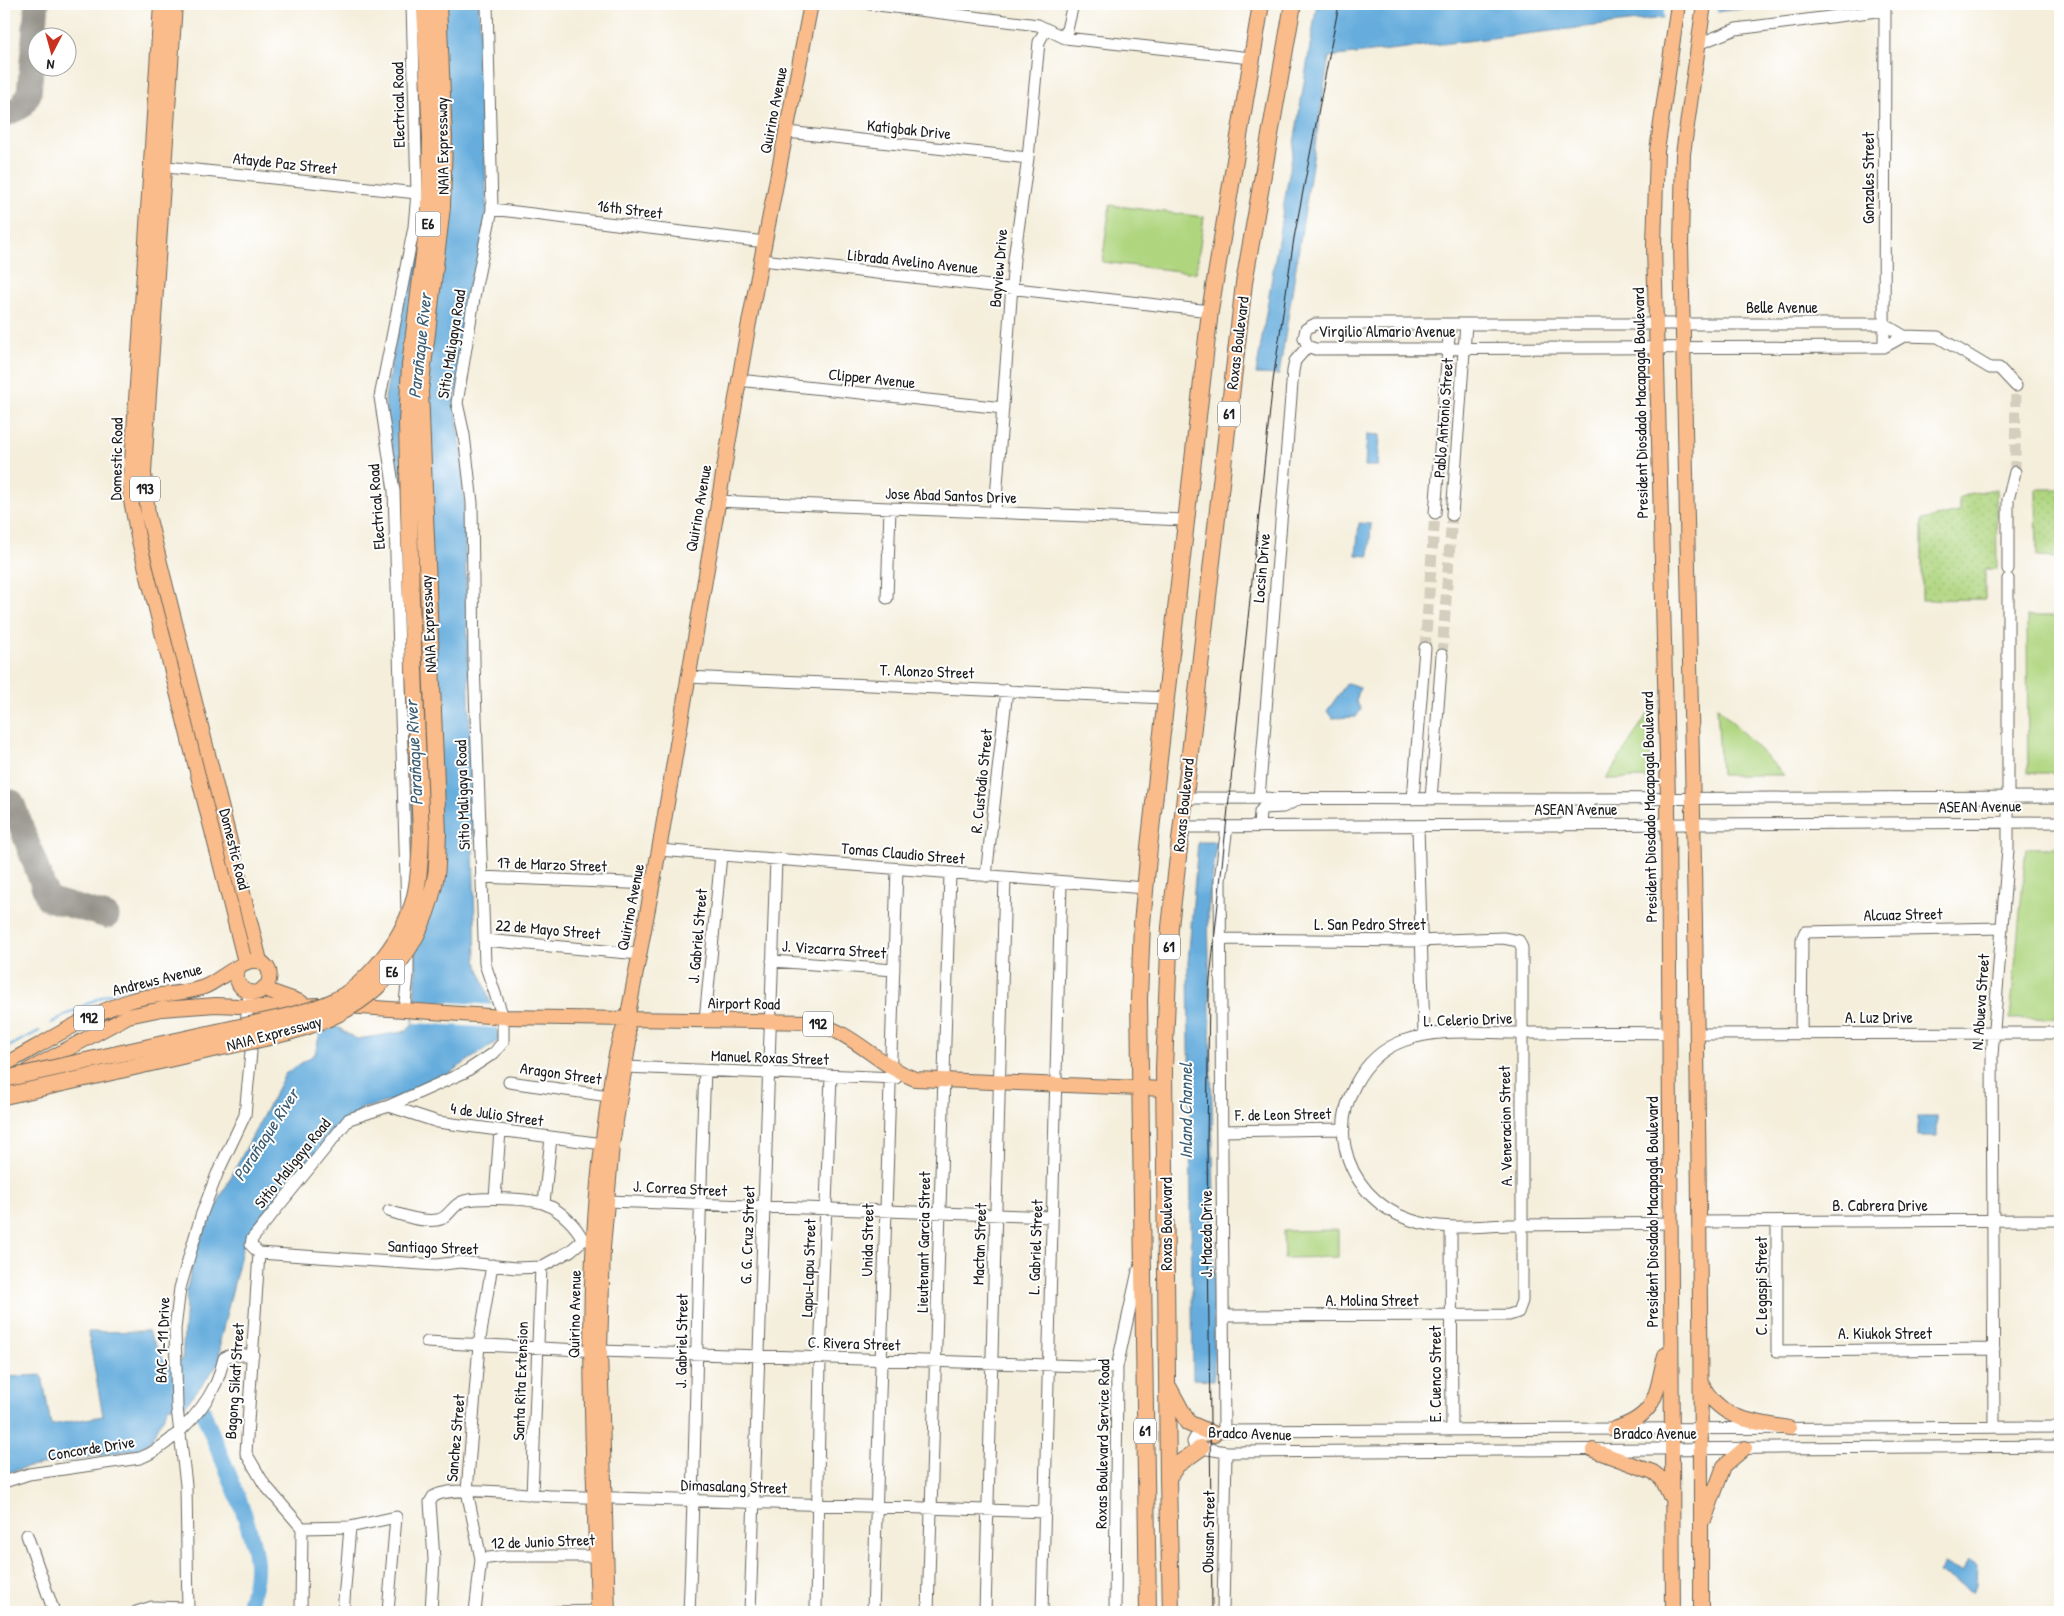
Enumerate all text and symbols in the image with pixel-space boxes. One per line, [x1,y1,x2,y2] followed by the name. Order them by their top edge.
[28,28,78,78] north arrow
[45,56,55,75] text: N
[386,62,410,148] street label: Electrical Road
[754,64,792,155] street label: Quirino Avenue
[430,97,454,195] street label: NAIA Expressway
[866,114,953,144] street label: Katigbak Drive
[1857,131,1879,224] street label: Gonzales Street
[232,147,339,179] street label: Atayde Paz Street
[596,194,664,224] street label: 16th Street
[416,212,440,236] road number: E6
[984,227,1012,308] street label: Bayview Drive
[847,243,980,279] street label: Librada Avelino Avenue
[1627,287,1653,519] street label: President Diosdado Macapagal Boulevard
[432,288,470,400] street label: Sitio Maligaya Road
[402,290,438,400] water label: Parañaque River
[1220,295,1254,391] street label: Roxas Boulevard
[1746,296,1819,318] street label: Belle Avenue
[1318,320,1456,342] street label: Virgilio Almario Avenue
[1428,357,1458,479] street label: Pablo Antonio Street
[828,363,917,394] street label: Clipper Avenue
[1218,402,1240,426] road number: 61
[104,417,128,501] street label: Domestic Road
[680,462,717,553] street label: Quirino Avenue
[362,463,390,551] street label: Electrical Road
[130,476,160,502] road number: 193
[885,482,1018,508] street label: Jose Abad Santos Drive
[1247,532,1275,604] street label: Locsin Drive
[414,574,442,673] street label: NAIA Expressway
[879,658,975,684] street label: T. Alonzo Street
[1636,691,1662,923] street label: President Diosdado Macapagal Boulevard
[398,698,429,806] water label: Parañaque River
[965,727,997,834] street label: R. Custodio Street
[449,740,475,850] street label: Sitio Maligaya Road
[1167,757,1199,853] street label: Roxas Boulevard
[1938,794,2022,818] street label: ASEAN Avenue
[1535,798,1618,820] street label: ASEAN Avenue
[214,806,256,892] street label: Domestic Road
[840,837,966,869] street label: Tomas Claudio Street
[497,851,608,877] street label: 17 de Marzo Street
[611,861,649,952] street label: Quirino Avenue
[682,887,712,984] street label: J. Gabriel Street
[1863,902,1943,926] street label: Alcuaz Street
[495,913,602,945] street label: 22 de Mayo Street
[1314,913,1426,935] street label: L. San Pedro Street
[781,934,887,964] street label: J. Vizcarra Street
[1158,934,1180,960] road number: 61
[1966,953,1994,1051] street label: N. Abueva Street
[110,957,205,1001] street label: Andrews Avenue
[380,960,404,984] road number: E6
[708,991,780,1015] street label: Airport Road
[74,1006,104,1030] road number: 192
[1423,1006,1513,1032] street label: L. Celerio Drive
[1845,1006,1914,1028] street label: A. Luz Drive
[224,1010,324,1056] street label: NAIA Expressway
[803,1012,833,1036] road number: 192
[711,1044,830,1070] street label: Manuel Roxas Street
[519,1056,604,1090] street label: Aragon Street
[1173,1062,1198,1159] water label: Inland Channel
[1493,1065,1517,1187] street label: A. Veneracion Street
[226,1082,306,1186] water label: Parañaque River
[1641,1096,1663,1328] street label: President Diosdado Macapagal Boulevard
[449,1097,545,1131] street label: 4 de Julio Street
[1234,1102,1332,1126] street label: F. de Leon Street
[249,1113,335,1213] street label: Sitio Maligaya Road
[911,1171,935,1313] street label: Lieutenant Garcia Street
[632,1175,728,1201] street label: J. Correa Street
[1155,1177,1177,1271] street label: Roxas Boulevard
[734,1185,760,1285] street label: G. G. Cruz Street
[1195,1190,1217,1278] street label: J. Maceda Drive
[1832,1194,1928,1216] street label: B. Cabrera Drive
[1022,1199,1048,1295] street label: L. Gabriel Street
[967,1202,991,1285] street label: Mactan Street
[855,1203,879,1277] street label: Unida Street
[795,1218,821,1318] street label: Lapu-Lapu Street
[387,1234,479,1260] street label: Santiago Street
[1750,1236,1772,1336] street label: C. Legaspi Street
[562,1269,586,1358] street label: Quirino Avenue
[1325,1289,1419,1311] street label: A. Molina Street
[669,1293,693,1389] street label: J. Gabriel Street
[150,1296,175,1383] street label: BAC 1-11 Drive
[507,1321,533,1441] street label: Santa Rita Extension
[219,1322,249,1440] street label: Bagong Sikat Street
[1838,1322,1932,1344] street label: A. Kiukok Street
[1424,1325,1446,1422] street label: E. Cuenco Street
[807,1330,901,1356] street label: C. Rivera Street
[1090,1359,1114,1529] street label: Roxas Boulevard Service Road
[440,1393,470,1483] street label: Sanchez Street
[1134,1418,1156,1444] road number: 61
[1208,1421,1293,1445] street label: Bradco Avenue
[1613,1422,1697,1444] street label: Bradco Avenue
[46,1430,137,1466] street label: Concorde Drive
[680,1473,788,1499] street label: Dimasalang Street
[1196,1490,1220,1573] street label: Obusan Street
[491,1528,596,1554] street label: 12 de Junio Street

